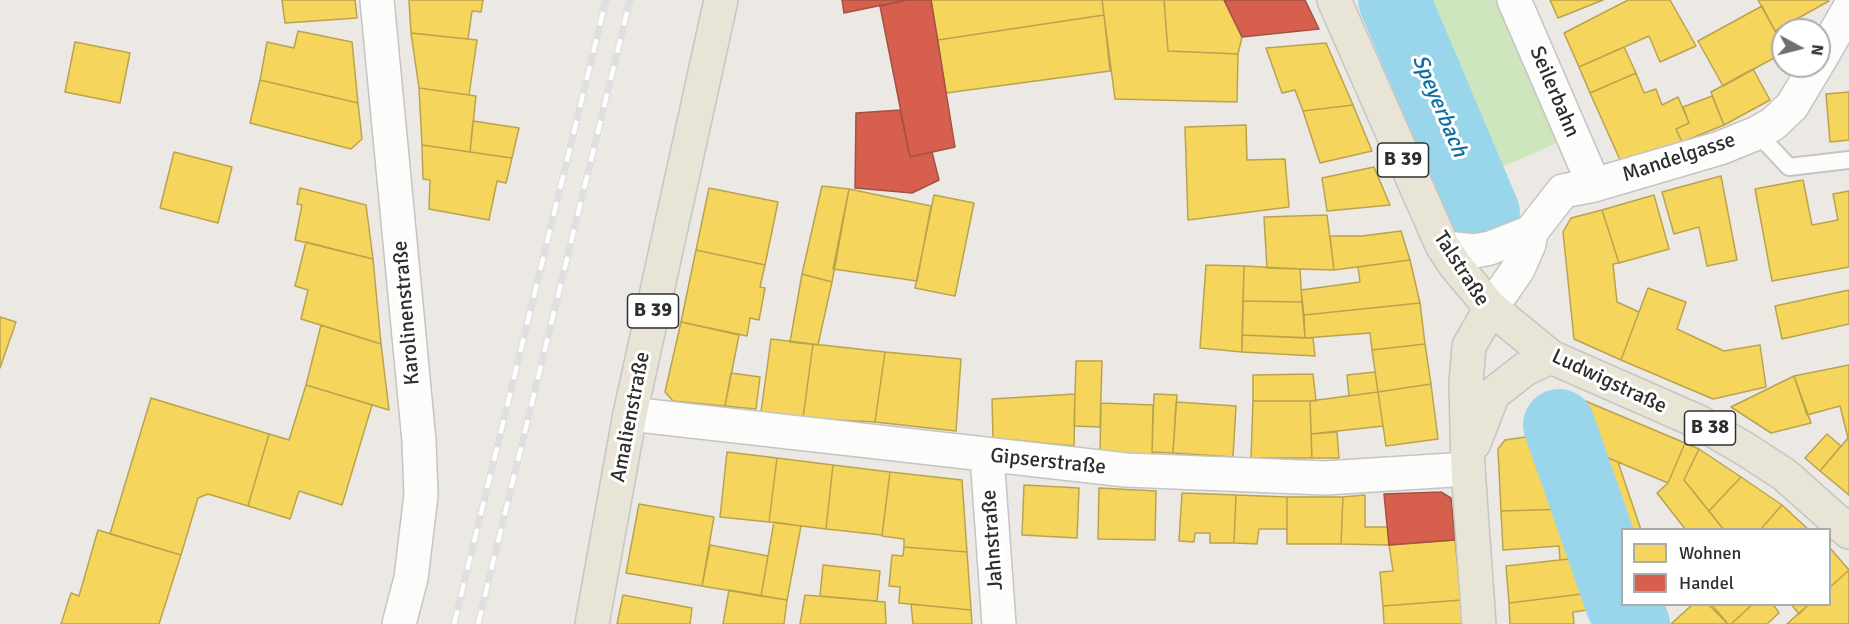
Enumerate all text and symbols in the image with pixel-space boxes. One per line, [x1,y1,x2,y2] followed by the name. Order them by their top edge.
[1771,18,1831,78] north arrow
[1524,43,1584,141] street label: Seilerbahn
[1806,43,1827,57] text: N
[1406,51,1472,161] water label: Speyerbach
[1619,128,1739,188] street label: Mandelgasse
[1378,143,1428,177] road number: B 39
[1428,227,1494,311] street label: Talstraße
[388,240,426,386] street label: Karolinenstraße
[628,294,678,328] road number: B 39
[1548,344,1670,420] street label: Ludwigstraße
[606,350,656,484] street label: Amalienstraße
[1684,411,1736,445] road number: B 38
[989,443,1107,481] street label: Gipserstraße
[977,489,1009,591] street label: Jahnstraße
[1621,528,1831,606] legend
[1679,542,1741,564] text: Wohnen
[1679,572,1734,594] text: Handel

